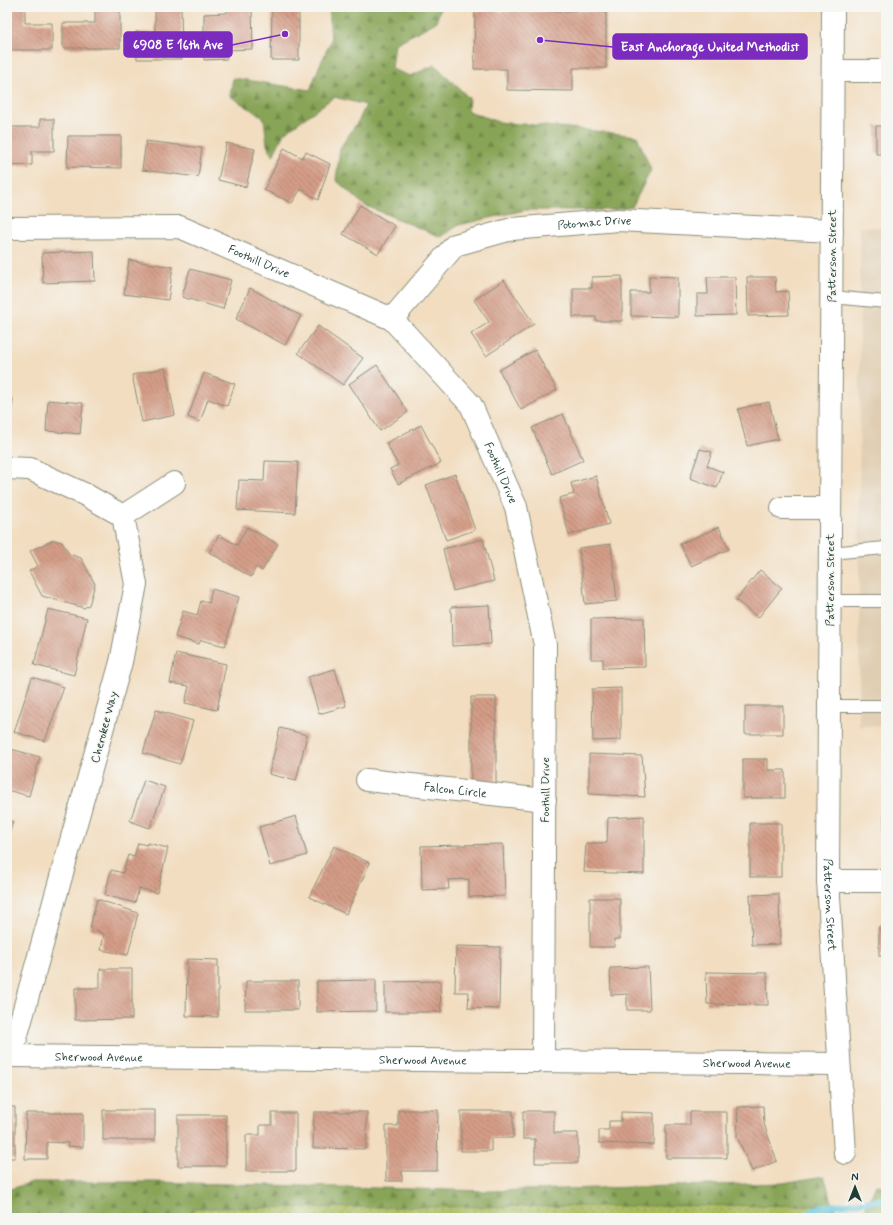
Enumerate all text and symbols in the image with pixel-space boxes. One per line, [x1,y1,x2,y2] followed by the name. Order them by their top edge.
[124,32,232,57] callout: 6908 E 16th Ave
[613,34,807,59] callout: East Anchorage United Methodist
[133,37,223,54] text: 6908 E 16th Ave
[621,39,800,59] text: East Anchorage United Methodist
[825,210,841,303] street label: Patterson Street
[557,213,632,234] street label: Potomac Drive
[225,242,292,283] street label: Foothill Drive
[479,440,521,506] street label: Foothill Drive
[823,534,839,627] street label: Patterson Street
[88,690,122,765] street label: Cherokee Way
[538,757,554,823] street label: Foothill Drive
[423,779,488,802] street label: Falcon Circle
[819,858,839,952] street label: Patterson Street
[55,1049,143,1066] street label: Sherwood Avenue
[379,1053,467,1069] street label: Sherwood Avenue
[703,1056,791,1073] street label: Sherwood Avenue
[835,1167,875,1207] north arrow
[851,1171,859,1185] text: N

